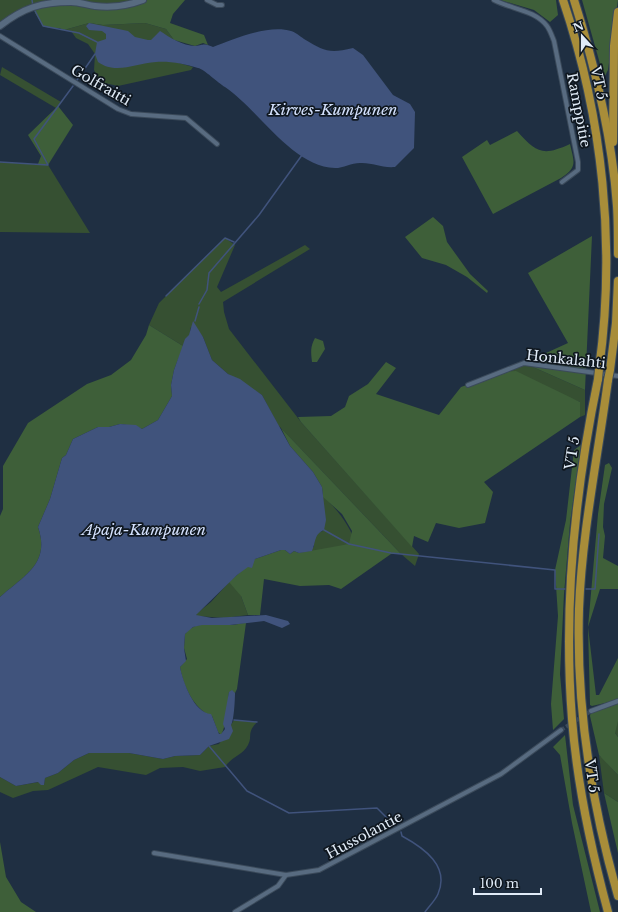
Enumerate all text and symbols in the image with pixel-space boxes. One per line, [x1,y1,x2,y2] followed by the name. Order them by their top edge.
[562,16,602,56] north arrow
[571,18,586,35] text: N
[68,61,134,109] street label: Golfraitti
[586,64,611,101] street label: VT 5
[563,71,595,149] street label: Ramppitie
[268,100,397,119] water label: Kirves-Kumpunen
[525,346,607,372] street label: Honkalahti
[560,435,584,472] street label: VT 5
[80,520,206,539] water label: Apaja-Kumpunen
[581,757,603,794] street label: VT 5
[323,807,405,863] street label: Hussolantie
[474,870,541,896] scale bar
[480,876,519,891] text: 100 m

